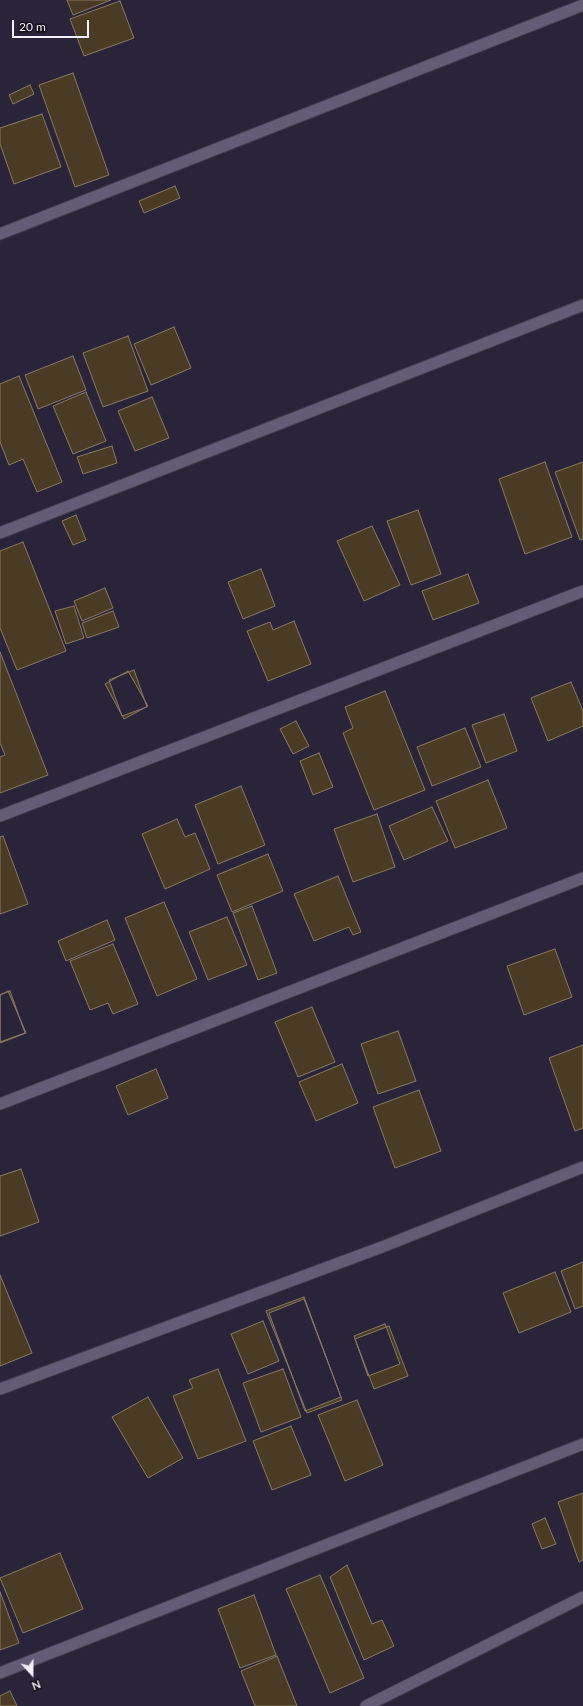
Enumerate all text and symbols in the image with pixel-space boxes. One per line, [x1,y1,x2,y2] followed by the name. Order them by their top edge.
[14,12,91,38] scale bar
[19,19,46,34] text: 20 m
[12,1654,52,1694] north arrow
[30,1678,43,1693] text: N

